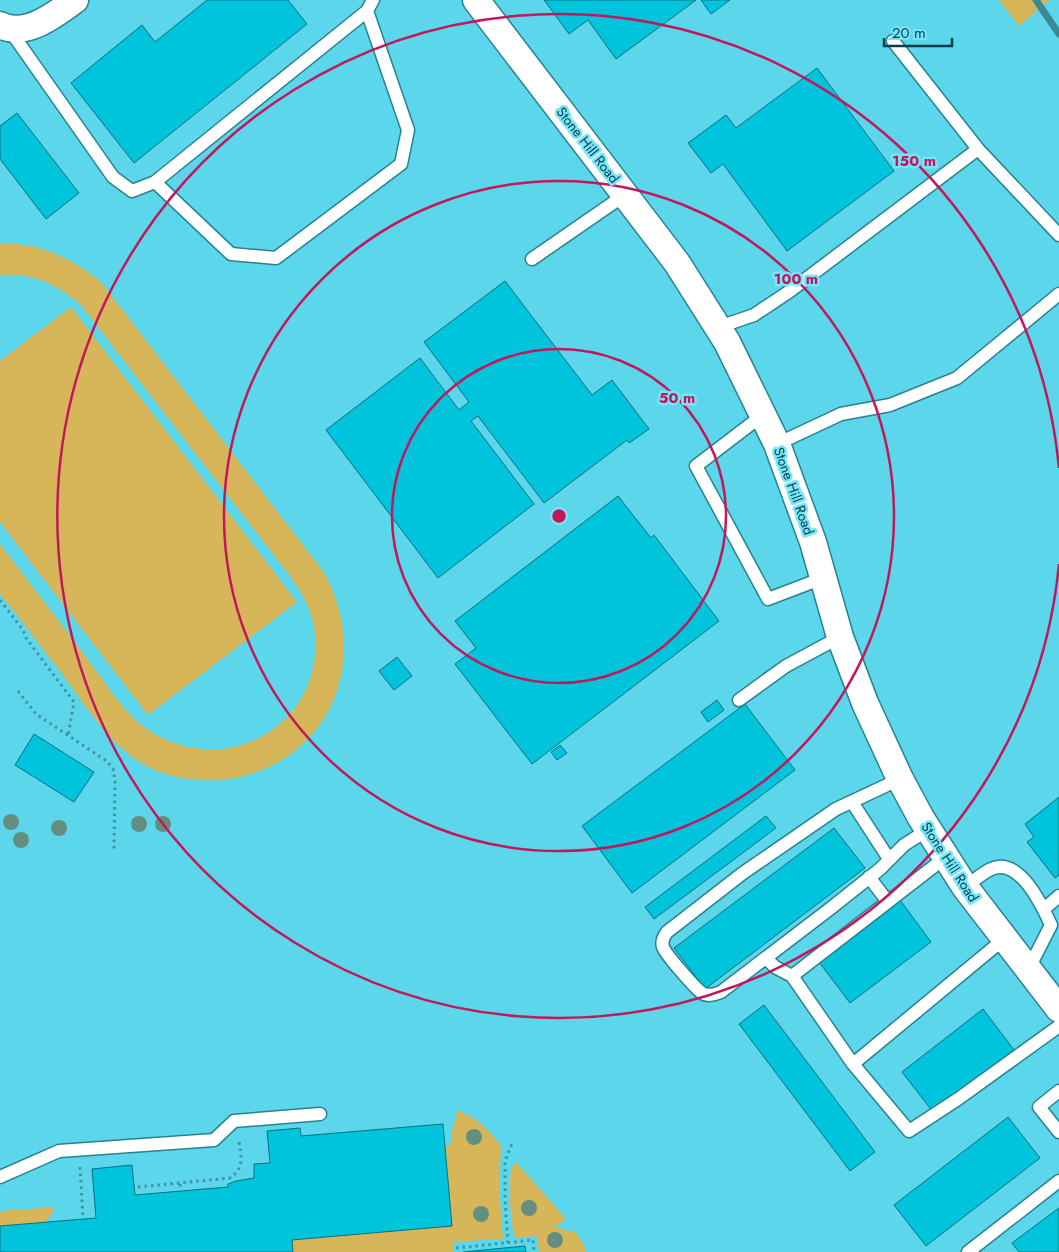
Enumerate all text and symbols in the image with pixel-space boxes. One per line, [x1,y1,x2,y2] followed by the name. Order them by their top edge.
[884,15,952,47] scale bar
[892,22,926,44] text: 20 m
[552,103,624,187] street label: Stone Hill Road
[892,150,936,172] text: 150 m
[774,268,818,290] text: 100 m
[659,387,695,409] text: 50 m
[769,444,819,538] street label: Stone Hill Road
[550,507,568,525] centre of rings
[917,818,983,906] street label: Stone Hill Road

